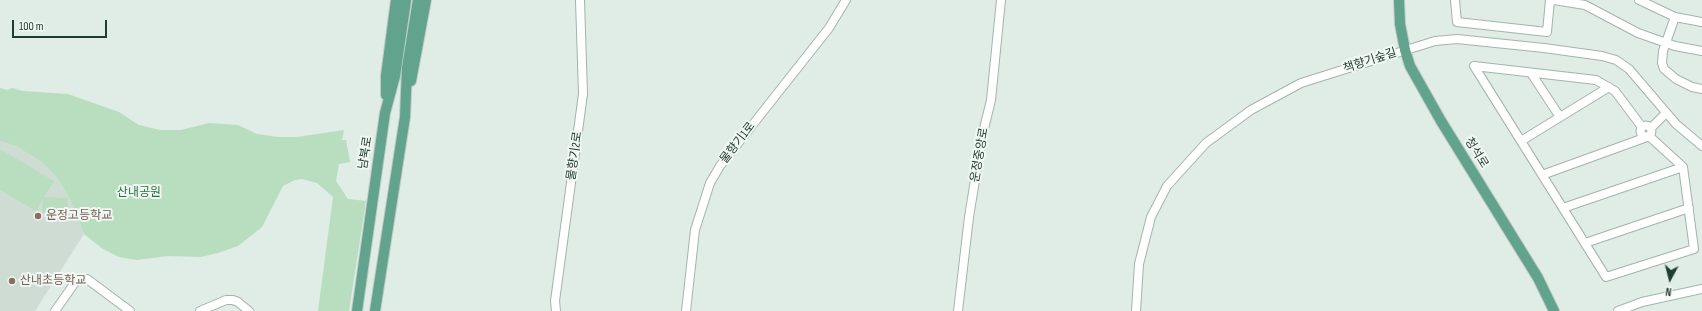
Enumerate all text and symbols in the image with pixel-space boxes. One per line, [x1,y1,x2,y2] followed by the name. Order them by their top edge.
[14,12,109,38] scale bar
[19,19,44,34] text: 100 m
[1342,46,1398,76] street label: 책향기숲길
[717,120,759,166] street label: 물향기1로
[968,127,992,183] street label: 운정중앙로
[564,131,586,181] street label: 물향기2로
[1461,135,1491,171] street label: 청석로
[356,136,376,170] street label: 남북로
[117,186,161,200] park label: 산내공원
[46,209,112,223] place label: 운정고등학교
[33,211,43,221] marker: 운정고등학교
[1650,259,1690,299] north arrow
[20,274,86,288] place label: 산내초등학교
[7,276,17,286] marker: 산내초등학교
[1665,285,1672,298] text: N

